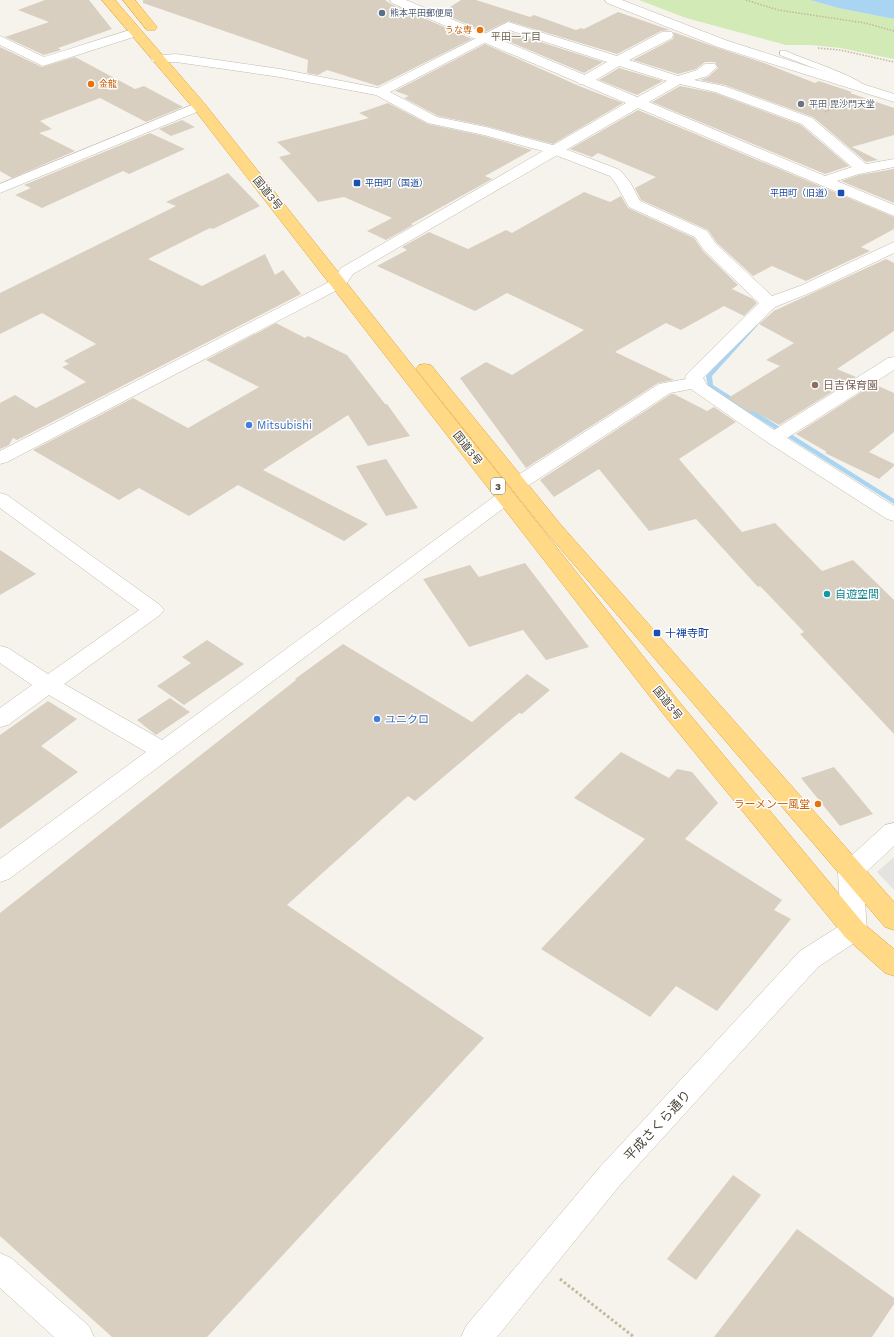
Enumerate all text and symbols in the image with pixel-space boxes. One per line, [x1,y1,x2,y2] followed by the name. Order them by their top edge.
[377,8,387,18] marker: 熊本平田郵便局
[390,8,453,18] place label: 熊本平田郵便局
[445,25,472,35] place label: うな専
[475,25,485,35] marker: うな専
[491,31,541,42] district label: 平田一丁目
[86,79,96,89] marker: 金龍
[99,79,117,89] place label: 金龍
[796,99,806,109] marker: 平田 毘沙門天堂
[809,99,875,109] place label: 平田 毘沙門天堂
[250,174,285,213] street label: 国道3号
[352,178,362,188] marker: 平田町（国道）
[365,178,428,188] place label: 平田町（国道）
[770,188,833,198] place label: 平田町（旧道）
[836,188,846,198] marker: 平田町（旧道）
[823,379,878,392] place label: 日吉保育園
[810,380,820,390] marker: 日吉保育園
[257,419,312,432] place label: Mitsubishi
[244,420,254,430] marker: Mitsubishi
[450,429,485,468] street label: 国道3号
[491,478,505,494] road number: 3
[835,588,879,601] place label: 自遊空間
[822,589,832,599] marker: 自遊空間
[665,627,709,640] place label: 十禅寺町
[652,628,662,638] marker: 十禅寺町
[650,684,685,723] street label: 国道3号
[385,713,429,726] place label: ユニクロ
[372,714,382,724] marker: ユニクロ
[733,798,810,811] place label: ラーメン一風堂
[813,799,823,809] marker: ラーメン一風堂
[621,1087,694,1164] street label: 平成さくら通り

